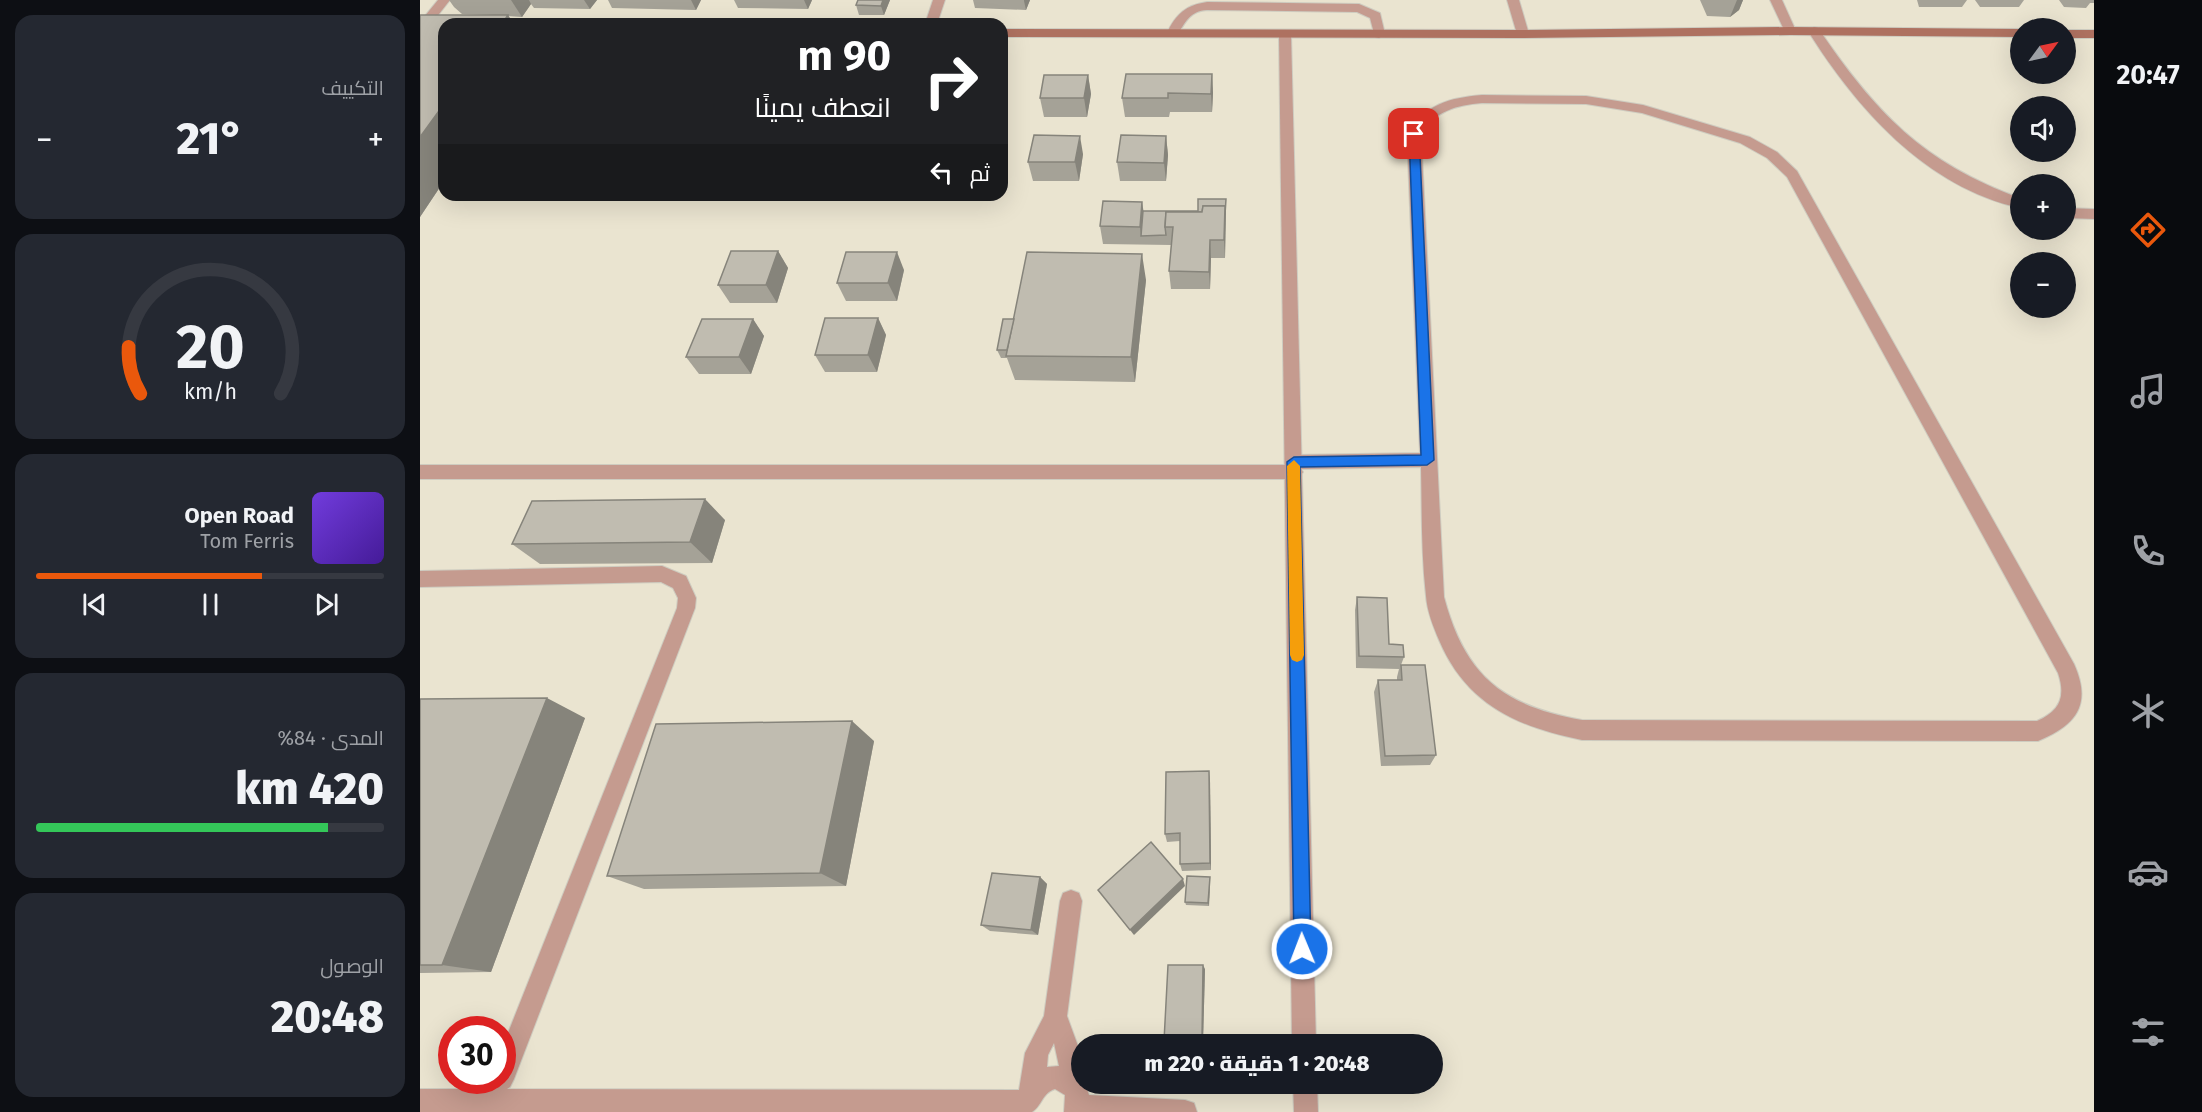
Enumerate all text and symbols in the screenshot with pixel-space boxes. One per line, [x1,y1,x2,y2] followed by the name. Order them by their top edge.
[2010,18,2076,84] north arrow
[2010,18,2076,318] map controls
[797,31,891,81] text: 90 m
[912,42,990,120] icon: right
[2116,59,2180,91] text: 20:47
[321,76,384,100] text: التكييف
[754,92,891,124] text: انعطف يمينًا
[2010,96,2076,162] button: sound
[1388,108,1439,159] pin
[176,112,244,166] text: 21°
[1397,117,1430,150] icon: arrive
[36,120,53,160] text: −
[368,120,384,160] text: +
[925,156,958,189] icon: left
[970,160,990,187] text: ثم
[2010,174,2076,240] button: +
[2127,209,2169,251] icon: directions
[2010,252,2076,318] button: −
[176,310,244,385] text: 20
[2127,370,2169,412] icon: music
[183,379,237,405] text: km/h
[184,502,294,529] text: Open Road
[200,529,294,553] text: Tom Ferris
[2127,530,2169,572] icon: phone
[78,588,111,621] icon: previous
[194,588,227,621] icon: pause
[310,588,343,621] icon: next
[2127,690,2169,732] icon: climate
[277,726,384,750] text: المدى · 84%
[235,762,384,816] text: 420 km
[2127,851,2169,893] icon: car
[1270,917,1334,981] position arrow
[320,954,384,978] text: الوصول
[271,990,384,1044] text: 20:48
[2127,1011,2169,1053] icon: filters
[438,1016,516,1094] speed limit sign: 30
[1145,1050,1369,1077] text: 20:48 · 1 دقيقة · 220 m

